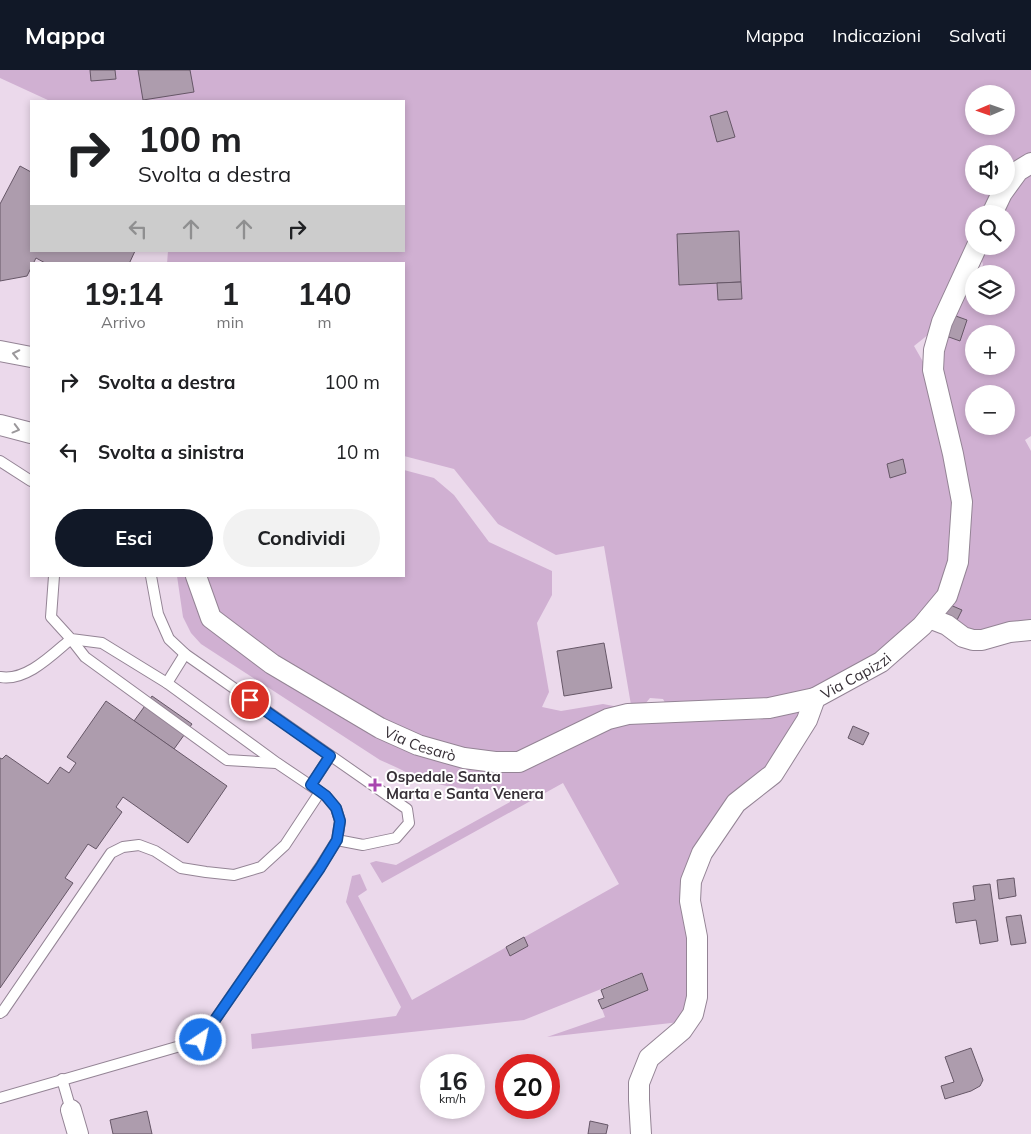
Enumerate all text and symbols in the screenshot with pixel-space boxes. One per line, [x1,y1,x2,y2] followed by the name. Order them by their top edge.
[25,20,105,50] text: Mappa
[746,24,804,47] text: Mappa
[832,24,921,47] text: Indicazioni
[949,24,1006,47] text: Salvati
[965,85,1015,135] north arrow
[965,85,1015,435] map controls
[138,117,242,161] text: 100 m
[55,120,120,185] icon: right
[965,145,1015,195] button: sound
[138,160,291,188] text: Svolta a destra
[965,205,1015,255] button: search
[124,215,152,243] icon: left
[177,215,205,243] icon: ahead
[230,215,258,243] icon: ahead
[283,215,311,243] icon: right
[965,265,1015,315] button: layers
[84,275,163,313] text: 19:14
[221,275,239,313] text: 1
[297,275,351,313] text: 140
[101,312,146,332] text: Arrivo
[217,312,244,332] text: min
[317,312,331,332] text: m
[965,325,1015,375] button: +
[11,349,20,360] one-way arrow
[55,368,83,396] icon: right
[98,370,236,394] text: Svolta a destra
[324,370,380,394] text: 100 m
[965,385,1015,435] button: −
[11,423,20,434] one-way arrow
[55,438,83,466] icon: left
[98,440,244,464] text: Svolta a sinistra
[336,440,380,464] text: 10 m
[55,509,213,567] button: Esci
[223,509,380,567] button: Condividi
[817,648,895,703] street label: Via Capizzi
[229,679,271,721] pin
[236,686,264,714] icon: arrive
[381,722,459,765] street label: Via Cesarò
[386,767,544,803] place label: Ospedale Santa Marta e Santa Venera
[368,778,382,792] marker: Ospedale Santa Marta e Santa Venera
[174,1013,226,1065] position arrow
[495,1054,560,1119] speed limit sign: 20
[437,1065,468,1096] text: 16
[439,1091,466,1106] text: km/h

